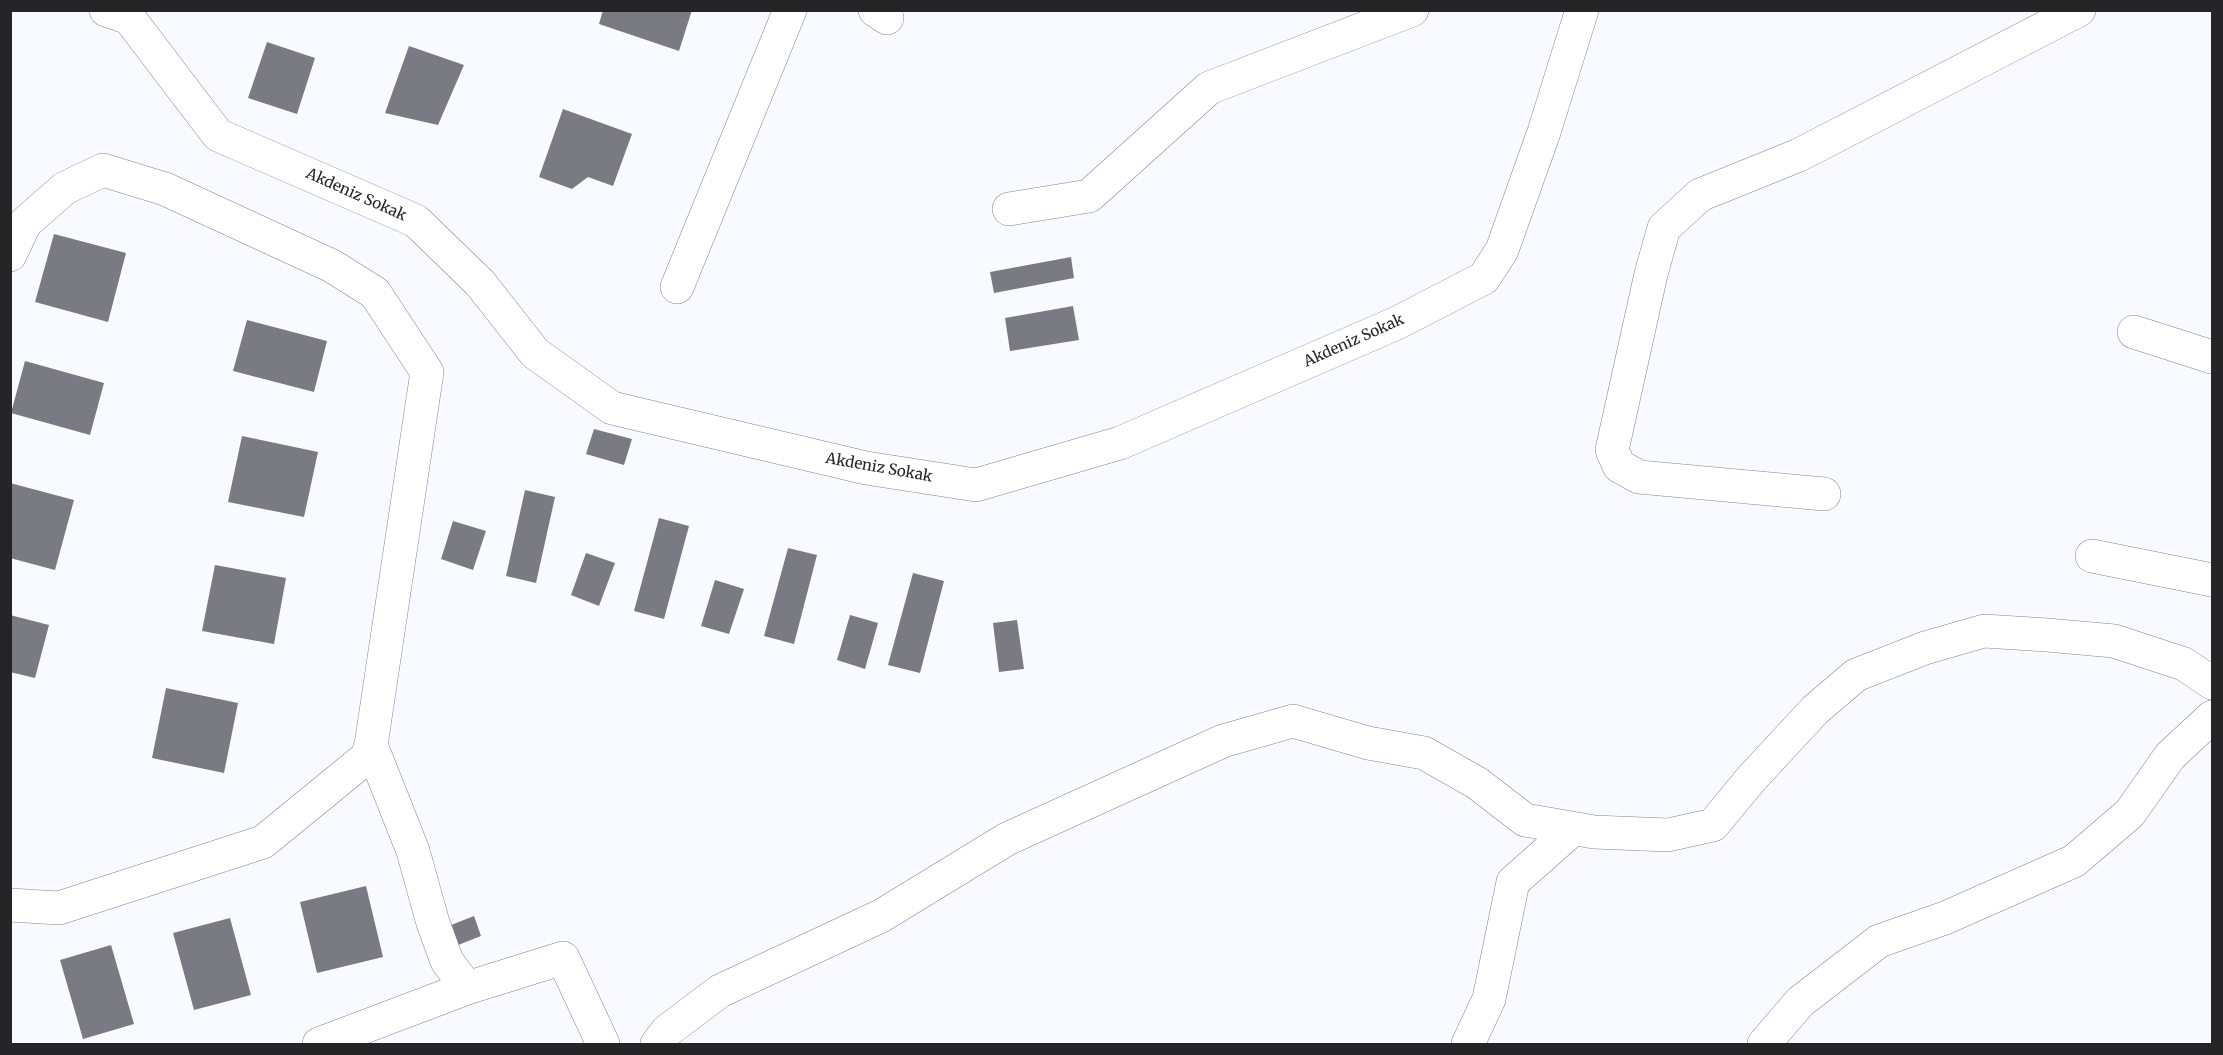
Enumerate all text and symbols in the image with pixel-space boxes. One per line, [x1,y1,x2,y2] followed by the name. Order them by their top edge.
[303,165,409,225] street label: Akdeniz Sokak
[1301,311,1407,371] street label: Akdeniz Sokak
[824,450,934,486] street label: Akdeniz Sokak

